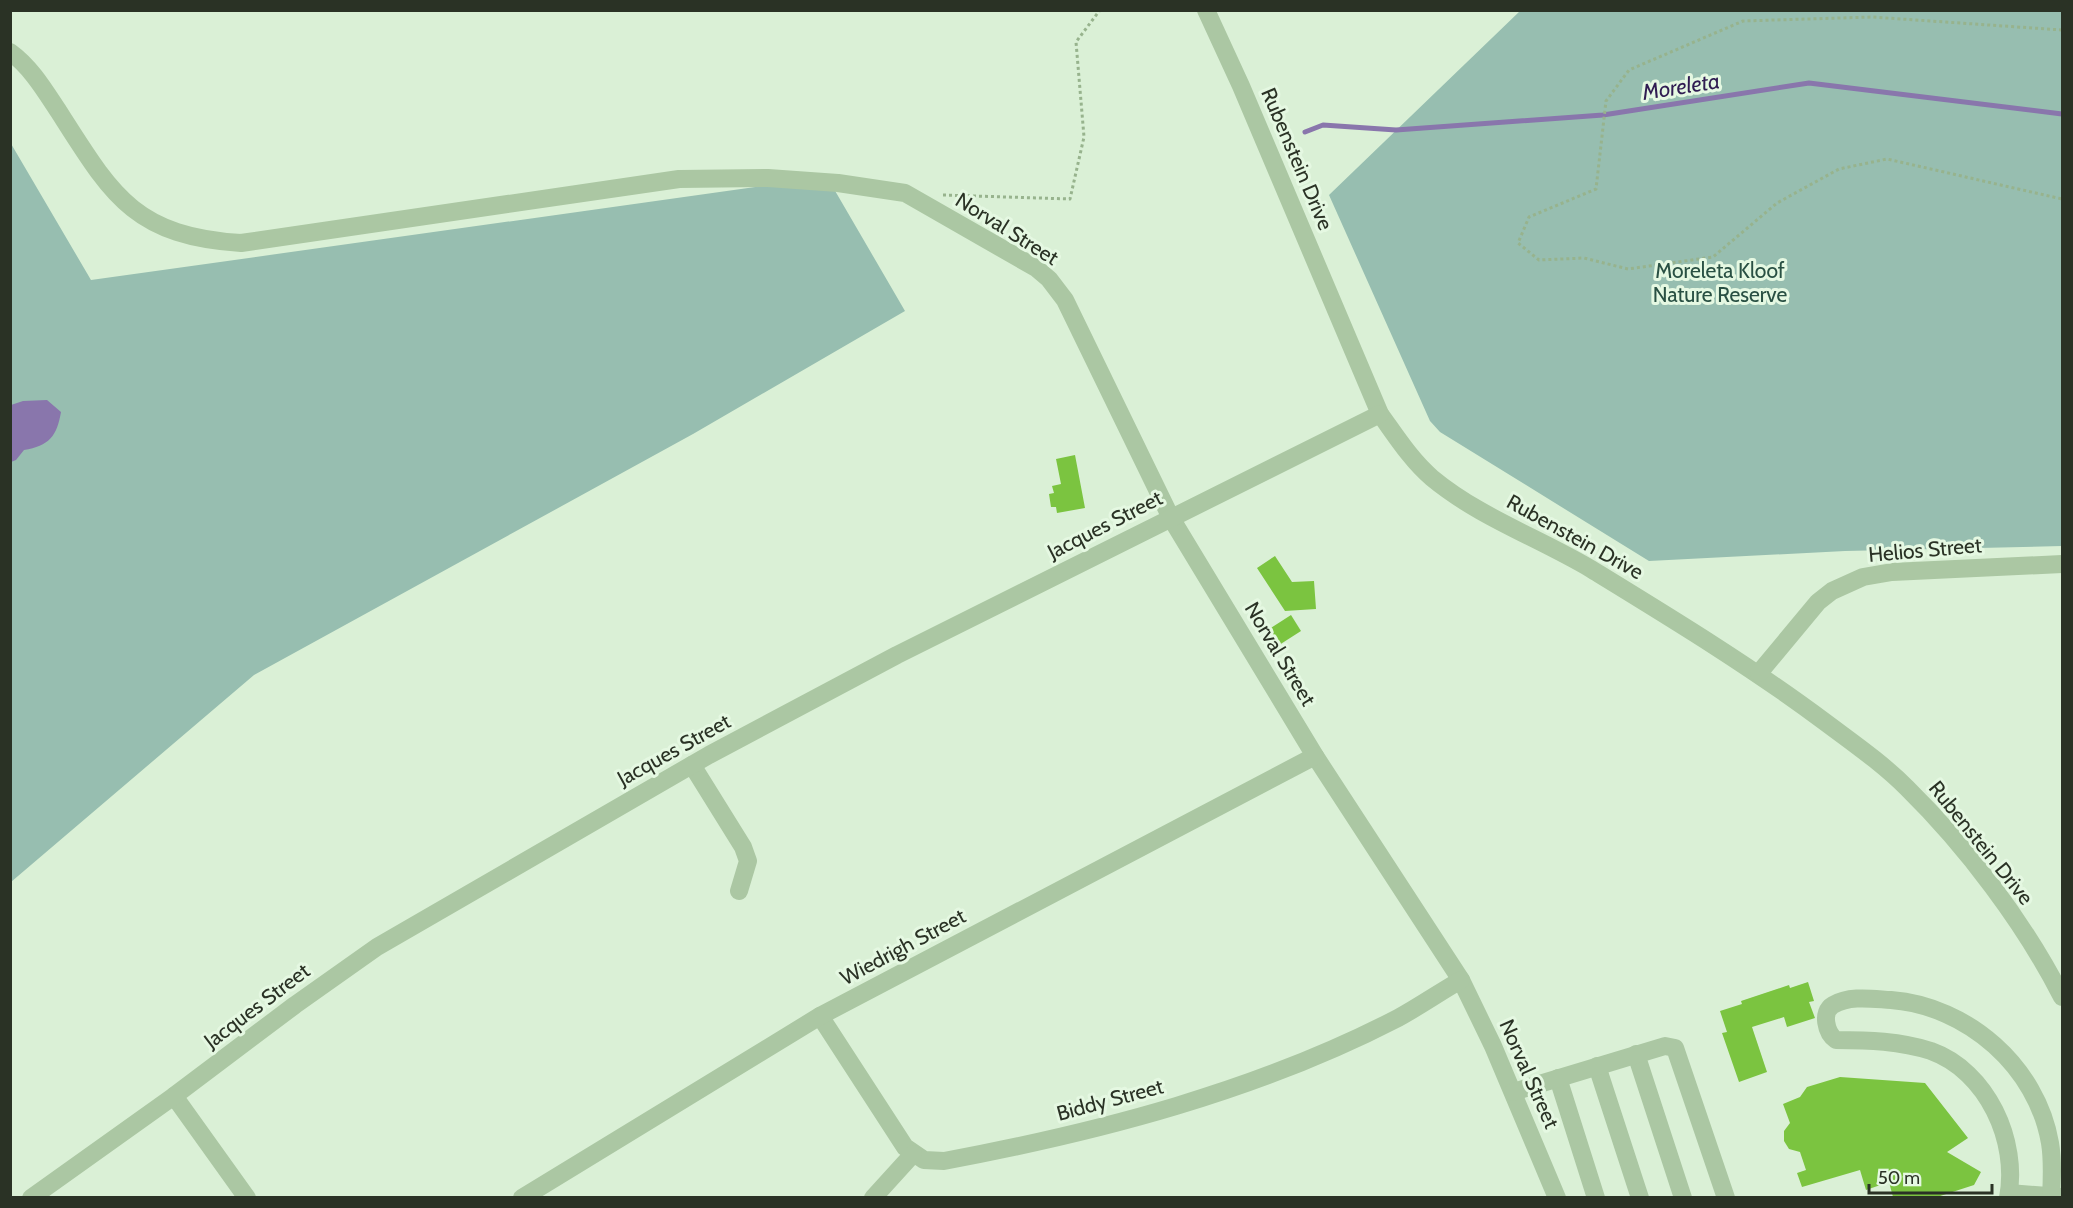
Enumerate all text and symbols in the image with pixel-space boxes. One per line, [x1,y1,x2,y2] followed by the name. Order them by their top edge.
[1640,67,1722,106] water label: Moreleta
[1256,84,1339,234] street label: Rubenstein Drive
[951,187,1063,270] street label: Norval Street
[1653,258,1787,307] park label: Moreleta Kloof Nature Reserve
[1042,485,1166,565] street label: Jacques Street
[1503,489,1648,584] street label: Rubenstein Drive
[1867,532,1983,567] street label: Helios Street
[1240,597,1321,710] street label: Norval Street
[612,708,735,791] street label: Jacques Street
[1924,776,2039,910] street label: Rubenstein Drive
[836,903,970,990] street label: Wiedrigh Street
[198,958,314,1054] street label: Jacques Street
[1494,1015,1565,1132] street label: Norval Street
[1054,1073,1166,1126] street label: Biddy Street
[1869,1157,1992,1195] scale bar
[1878,1167,1920,1189] text: 50 m

